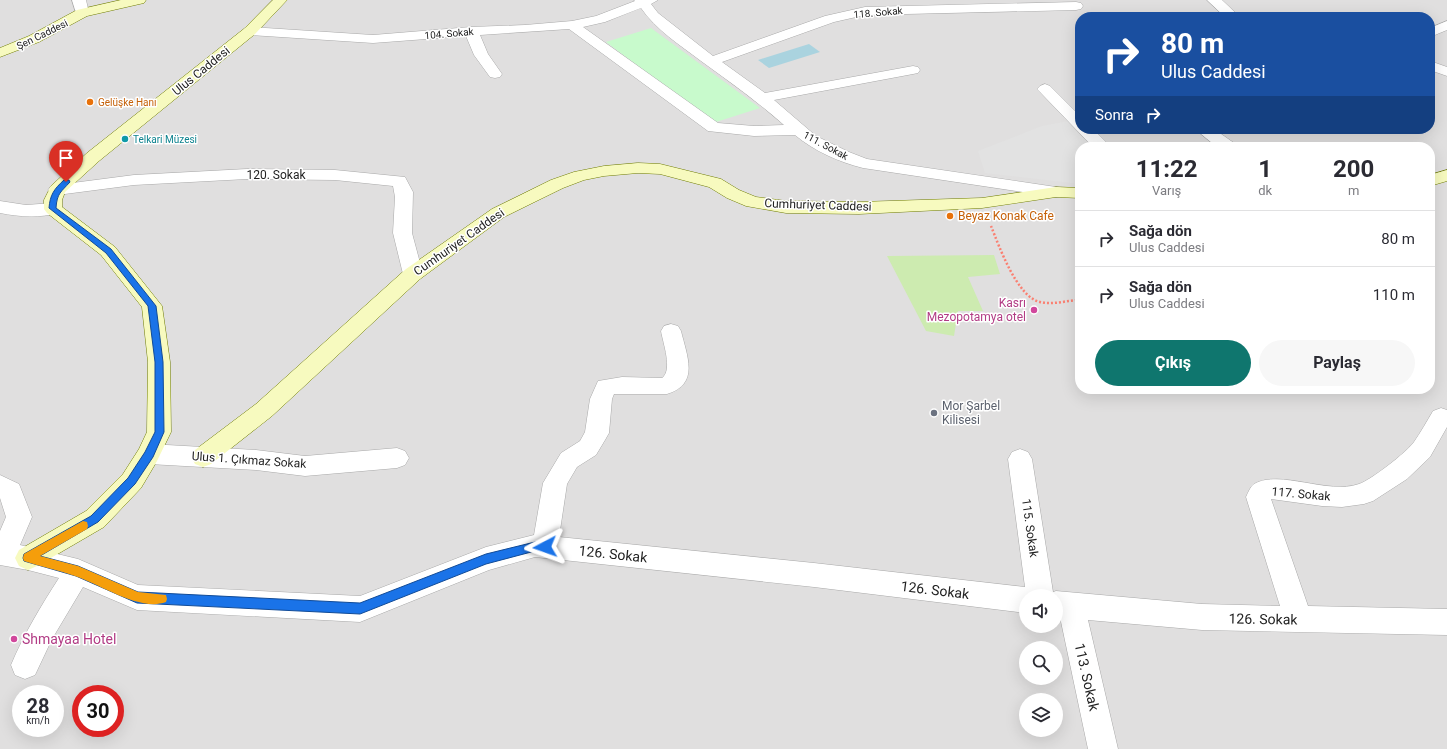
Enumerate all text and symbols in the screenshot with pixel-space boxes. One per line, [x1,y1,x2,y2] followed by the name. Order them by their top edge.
[853,5,904,20] street label: 118. Sokak
[15,17,70,52] street label: Şen Caddesi
[424,26,475,41] street label: 104. Sokak
[1161,27,1224,60] text: 80 m
[1095,28,1147,80] icon: right
[169,44,233,98] street label: Ulus Caddesi
[1161,61,1266,82] text: Ulus Caddesi
[85,97,95,107] marker: Gelüşke Hanı
[98,97,157,108] place label: Gelüşke Hanı
[1142,104,1164,126] icon: right
[1095,106,1134,124] text: Sonra
[801,129,851,162] street label: 111. Sokak
[120,134,130,144] marker: Telkari Müzesi
[133,134,197,145] place label: Telkari Müzesi
[49,141,83,182] pin
[55,147,77,169] icon: arrive
[1136,155,1198,183] text: 11:22
[1258,155,1272,183] text: 1
[1333,155,1374,183] text: 200
[246,168,306,182] street label: 120. Sokak
[1152,183,1181,198] text: Varış
[1258,183,1272,198] text: dk
[1348,183,1359,198] text: m
[764,196,872,214] street label: Cumhuriyet Caddesi
[411,205,507,279] street label: Cumhuriyet Caddesi
[958,209,1054,223] place label: Beyaz Konak Cafe
[945,211,955,221] marker: Beyaz Konak Cafe
[1129,222,1192,240] text: Sağa dön
[1095,228,1117,250] icon: right
[1381,230,1415,248] text: 80 m
[1129,240,1205,255] text: Ulus Caddesi
[1129,278,1192,296] text: Sağa dön
[1095,284,1117,306] icon: right
[1373,286,1415,304] text: 110 m
[927,296,1026,324] place label: Kasrı Mezopotamya otel
[1129,296,1205,311] text: Ulus Caddesi
[1029,305,1039,315] marker: Kasrı Mezopotamya otel
[1095,340,1251,386] button: Çıkış
[1259,340,1415,386] button: Paylaş
[942,399,1000,427] place label: Mor Şarbel Kilisesi
[929,408,939,418] marker: Mor Şarbel Kilisesi
[191,449,308,471] street label: Ulus 1. Çıkmaz Sokak
[1271,484,1332,504] street label: 117. Sokak
[1019,498,1041,559] street label: 115. Sokak
[524,526,566,568] position arrow
[578,542,649,566] street label: 126. Sokak
[900,578,971,602] street label: 126. Sokak
[1019,589,1063,737] map controls
[1019,589,1063,633] button: sound
[1228,610,1298,628] street label: 126. Sokak
[22,631,116,647] place label: Shmayaa Hotel
[9,634,19,644] marker: Shmayaa Hotel
[1019,641,1063,685] button: search
[1071,642,1103,713] street label: 113. Sokak
[72,685,124,737] speed limit sign: 30
[1019,693,1063,737] button: layers
[27,694,49,718] text: 28
[26,715,50,726] text: km/h

